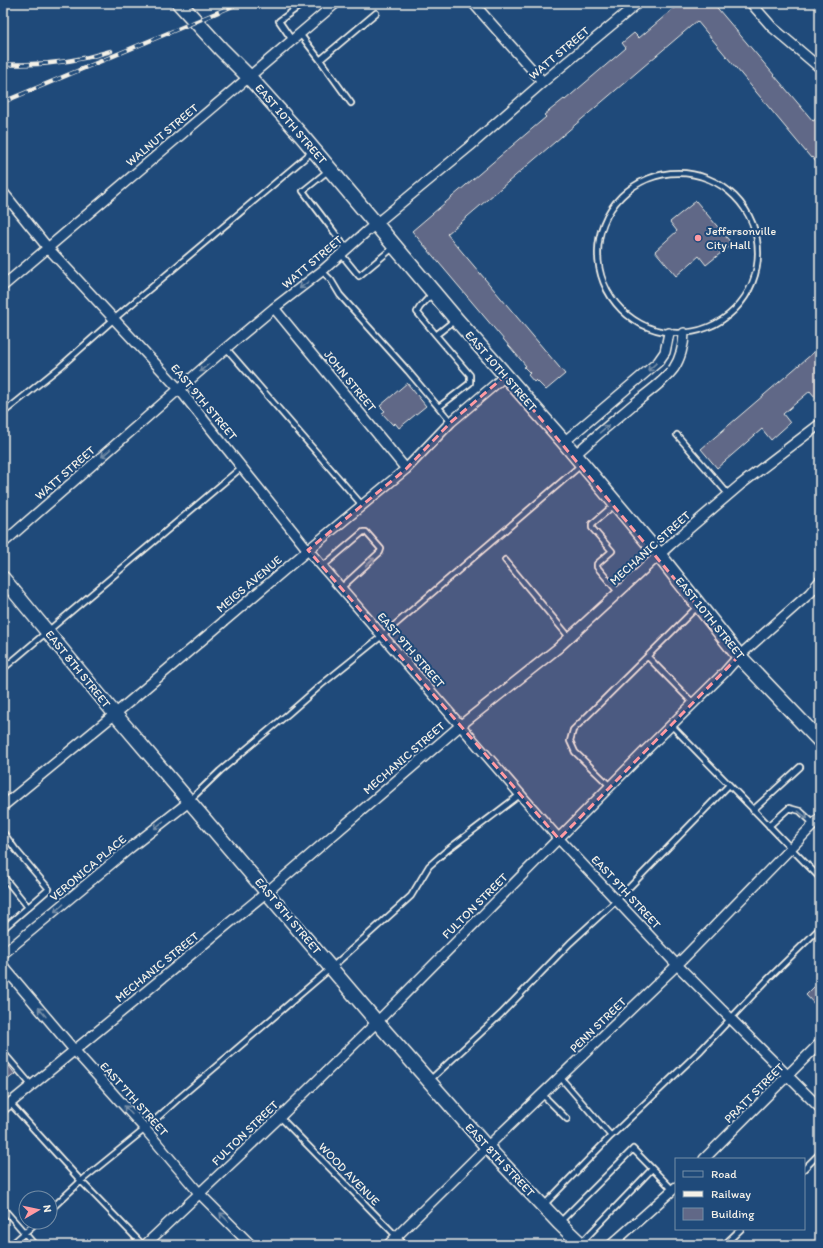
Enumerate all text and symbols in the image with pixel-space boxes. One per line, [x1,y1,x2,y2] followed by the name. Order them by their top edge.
[526,23,592,82] street label: WATT STREET
[252,81,330,167] street label: EAST 10TH STREET
[123,101,201,169] street label: WALNUT STREET
[706,224,776,252] place label: Jeffersonville City Hall
[279,232,345,291] street label: WATT STREET
[693,233,703,243] marker: Jeffersonville City Hall
[298,280,309,289] one-way arrow
[462,328,540,414] street label: EAST 10TH STREET
[321,348,379,415] street label: JOHN STREET
[168,361,240,443] street label: EAST 9TH STREET
[198,363,209,372] one-way arrow
[647,363,657,372] one-way arrow
[598,425,609,433] one-way arrow
[32,443,98,503] street label: WATT STREET
[101,448,111,457] one-way arrow
[607,508,693,588] street label: MECHANIC STREET
[213,552,285,615] street label: MEIGS AVENUE
[365,557,375,566] one-way arrow
[672,574,748,662] street label: EAST 10TH STREET
[374,609,448,691] street label: EAST 9TH STREET
[42,627,114,711] street label: EAST 8TH STREET
[360,719,448,797] street label: MECHANIC STREET
[797,810,808,819] one-way arrow
[154,821,165,829] one-way arrow
[47,832,129,904] street label: VERONICA PLACE
[588,852,664,932] street label: EAST 9TH STREET
[439,870,511,942] street label: FULTON STREET
[252,875,324,957] street label: EAST 8TH STREET
[53,903,64,912] one-way arrow
[112,929,202,1005] street label: MECHANIC STREET
[567,994,629,1056] street label: PENN STREET
[37,1007,46,1017] one-way arrow
[97,1059,171,1139] street label: EAST 7TH STREET
[721,1060,787,1126] street label: PRATT STREET
[209,1098,281,1168] street label: FULTON STREET
[123,1105,133,1115] one-way arrow
[462,1120,538,1200] street label: EAST 8TH STREET
[316,1140,383,1209] street label: WOOD AVENUE
[675,1158,805,1230] legend
[711,1167,737,1181] text: Road
[711,1187,751,1201] text: Railway
[18,1190,58,1230] north arrow
[40,1204,54,1213] text: N
[711,1207,755,1221] text: Building
[219,1212,228,1222] one-way arrow

